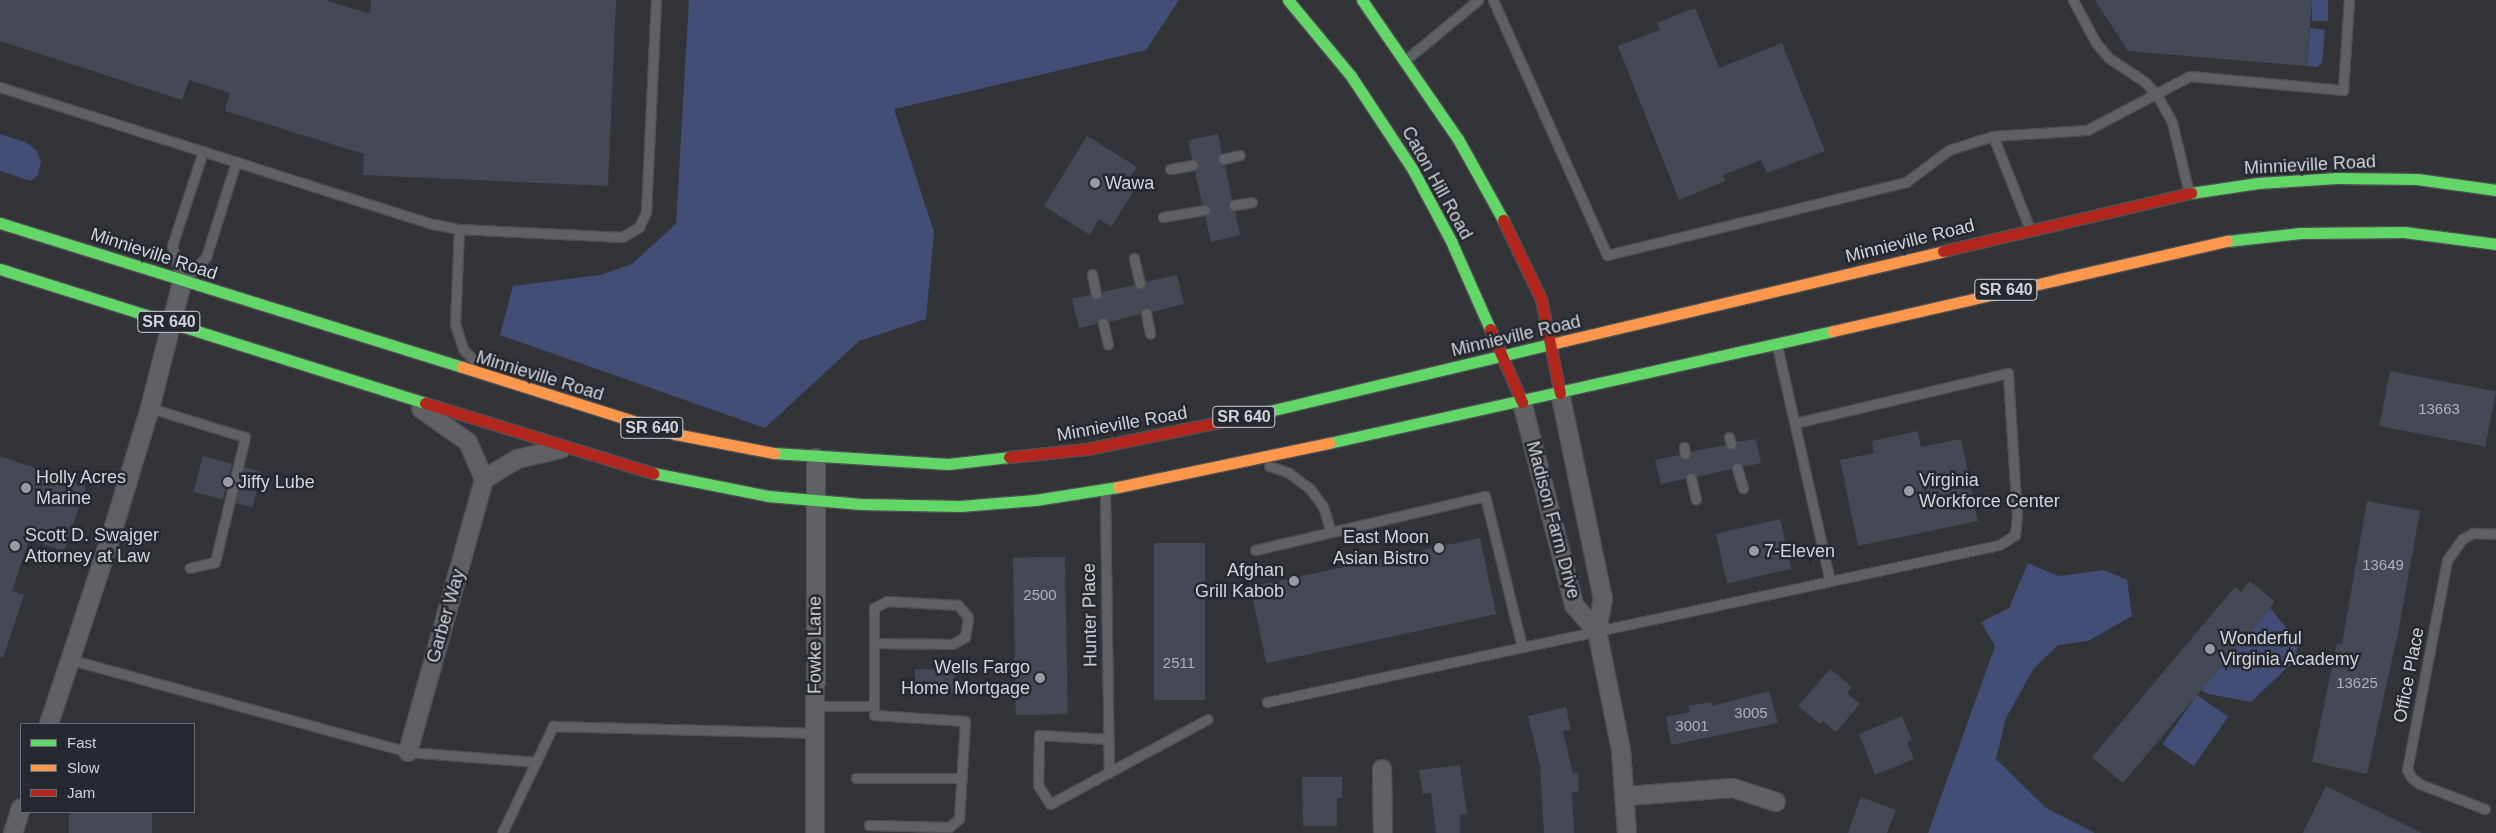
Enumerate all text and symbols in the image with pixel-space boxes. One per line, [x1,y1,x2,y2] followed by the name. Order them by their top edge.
[1397,123,1477,243] street label: Caton Hill Road
[2243,151,2377,179] street label: Minnieville Road
[1105,172,1154,194] place label: Wawa
[1089,177,1101,189] marker: Wawa
[1843,215,1977,267] street label: Minnieville Road
[88,223,220,285] street label: Minnieville Road
[1974,276,2038,304] road number: SR 640
[136,308,202,336] road number: SR 640
[1449,311,1583,361] street label: Minnieville Road
[474,346,606,406] street label: Minnieville Road
[2418,400,2460,418] house number: 13663
[1055,402,1189,446] street label: Minnieville Road
[1212,404,1276,431] road number: SR 640
[620,414,684,442] road number: SR 640
[1522,439,1584,601] street label: Madison Farm Drive
[36,467,127,509] place label: Holly Acres Marine
[1919,470,2060,512] place label: Virginia Workforce Center
[238,471,315,493] place label: Jiffy Lube
[222,476,234,488] marker: Jiffy Lube
[20,482,32,494] marker: Holly Acres Marine
[1903,485,1915,497] marker: Virginia Workforce Center
[25,525,159,568] place label: Scott D. Swajger Attorney at Law
[1333,527,1429,570] place label: East Moon Asian Bistro
[9,540,21,552] marker: Scott D. Swajger Attorney at Law
[1764,540,1835,562] place label: 7-Eleven
[1433,542,1445,554] marker: East Moon Asian Bistro
[1748,545,1760,557] marker: 7-Eleven
[2362,556,2404,574] house number: 13649
[1195,560,1284,602] place label: Afghan Grill Kabob
[1078,563,1102,667] street label: Hunter Place
[422,567,470,665] street label: Garber Way
[1288,575,1300,587] marker: Afghan Grill Kabob
[1023,586,1057,604] house number: 2500
[804,596,826,694] street label: Fowke Lane
[2389,625,2429,725] street label: Office Place
[2220,628,2360,670] place label: Wonderful Virginia Academy
[2204,643,2216,655] marker: Wonderful Virginia Academy
[1163,654,1195,672] house number: 2511
[901,657,1030,700] place label: Wells Fargo Home Mortgage
[1034,672,1046,684] marker: Wells Fargo Home Mortgage
[2336,674,2378,692] house number: 13625
[1734,704,1768,722] house number: 3005
[1675,717,1709,735] house number: 3001
[20,723,195,813] legend
[67,734,96,751] text: Fast
[67,759,100,776] text: Slow
[67,784,95,801] text: Jam

